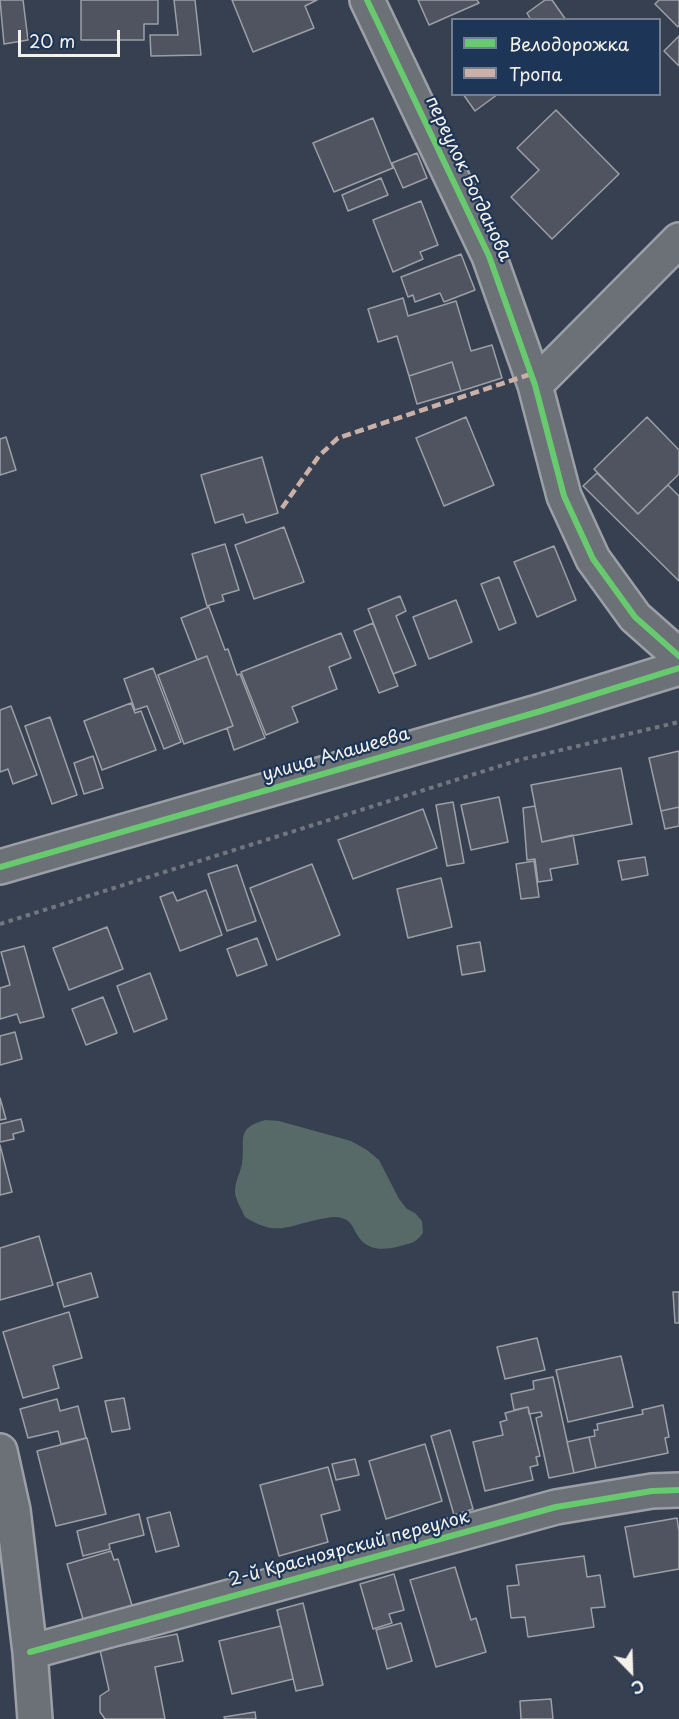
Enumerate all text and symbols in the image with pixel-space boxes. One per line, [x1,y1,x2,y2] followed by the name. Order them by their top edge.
[21,18,123,56] scale bar
[451,18,661,96] legend
[29,27,75,54] text: 20 m
[509,30,629,57] text: Велодорожка
[509,60,562,87] text: Тропа
[420,93,516,265] street label: переулок Богданова
[260,724,412,786] street label: улица Алашеева
[226,1506,472,1592] street label: 2-й Красноярский переулок
[601,1641,661,1701] north arrow
[628,1674,648,1701] text: С

